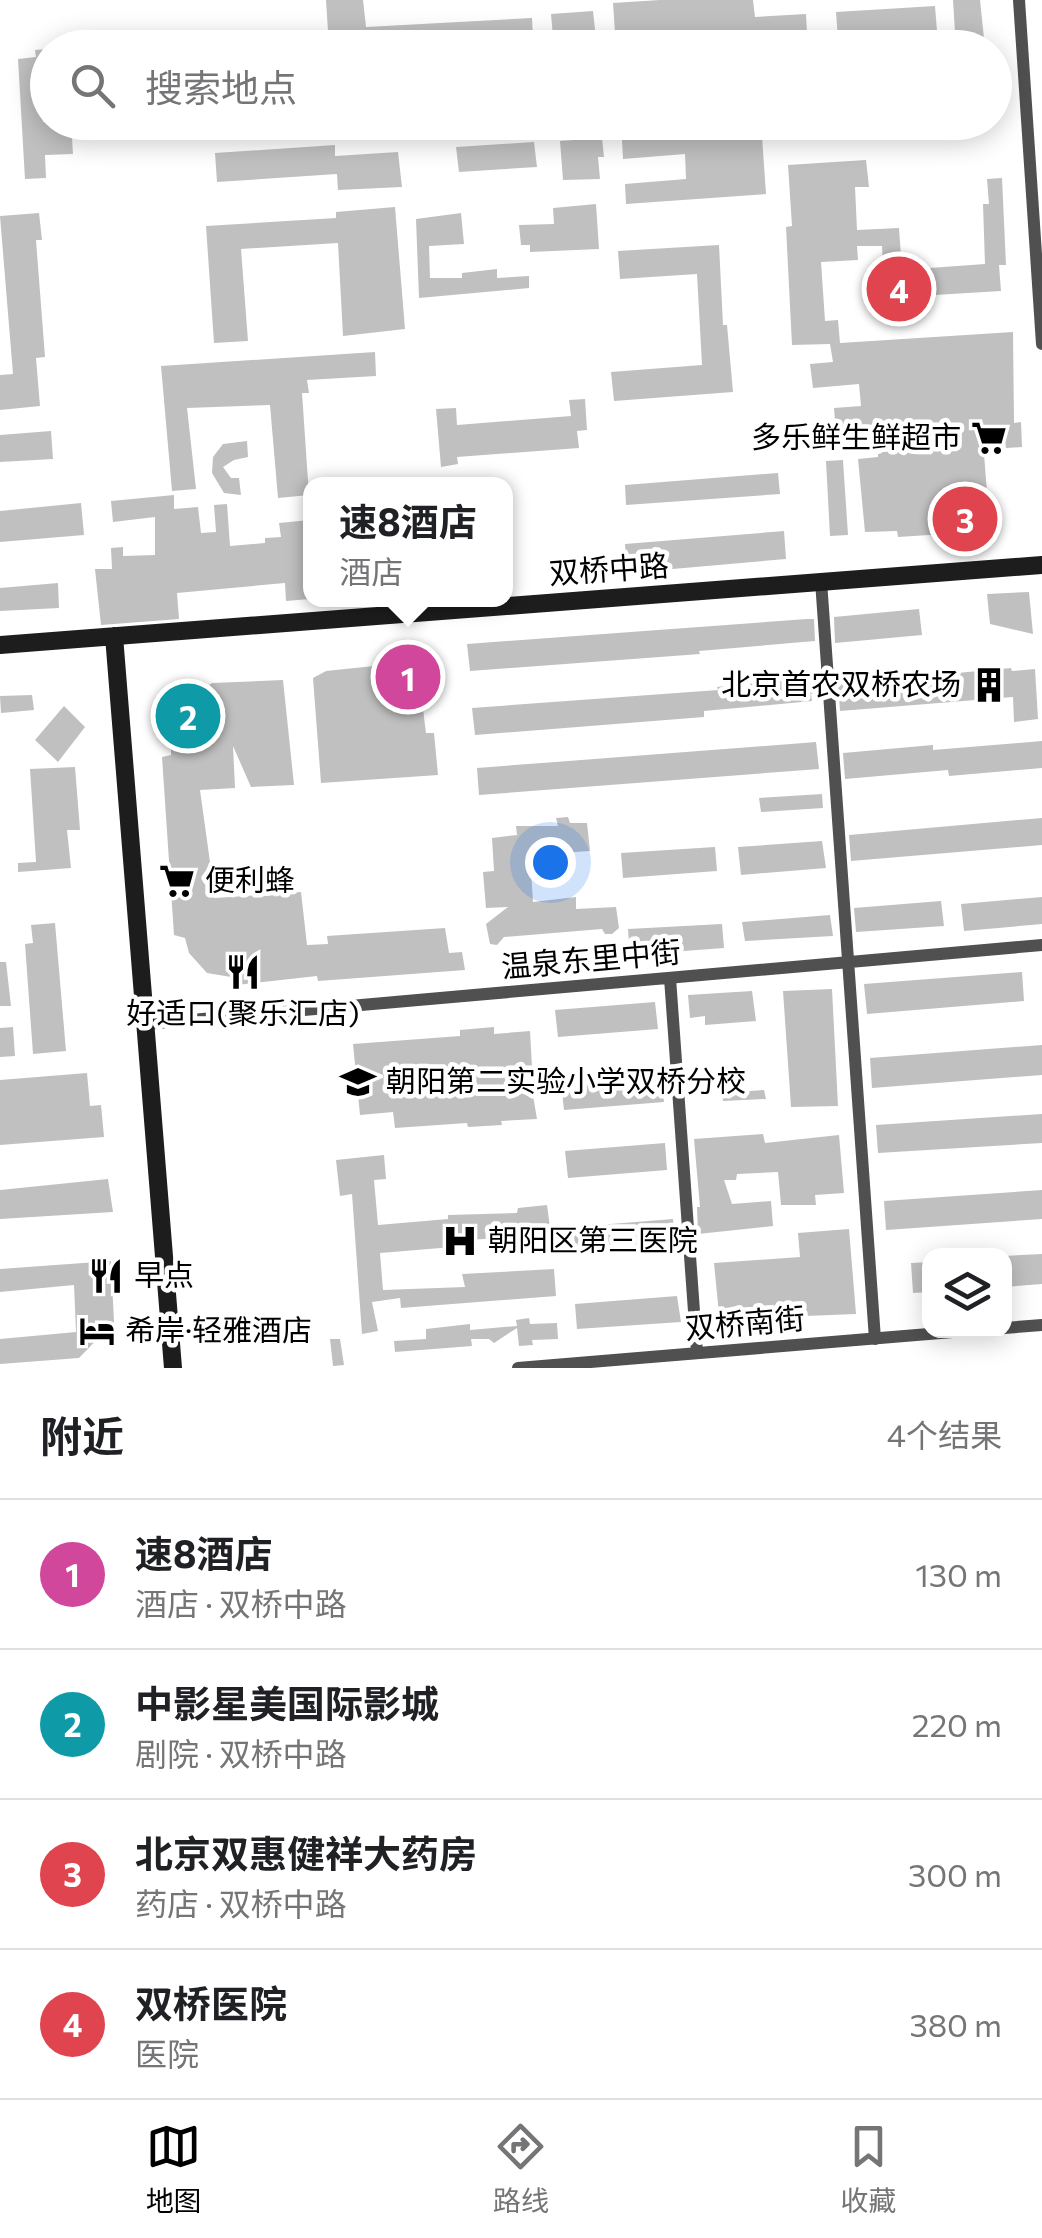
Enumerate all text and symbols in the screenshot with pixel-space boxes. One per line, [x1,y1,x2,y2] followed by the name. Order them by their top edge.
[30,30,1012,140] search box
[65,58,120,113] icon: search
[145,63,297,110] text: 搜索地点
[866,252,932,326] pin: 4
[751,417,961,454] place label: 多乐鲜生鲜超市
[970,419,1008,457] supermarket icon: 多乐鲜生鲜超市
[303,477,513,607] popup
[932,482,998,556] pin: 3
[339,497,477,544] text: 速8酒店
[548,545,670,590] street label: 双桥中路
[339,551,403,591] text: 酒店
[376,640,440,714] pin: 1
[721,664,961,701] place label: 北京首农双桥农场
[970,666,1008,704] building icon: 北京首农双桥农场
[156,678,220,754] pin: 2
[525,837,576,888] your location
[205,860,295,897] place label: 便利蜂
[158,862,196,900] supermarket icon: 便利蜂
[500,931,682,984] street label: 温泉东里中街
[224,953,262,991] restaurant icon: 好适口(聚乐汇店)
[126,993,360,1030] place label: 好适口(聚乐汇店)
[386,1061,746,1098] place label: 朝阳第二实验小学双桥分校
[339,1063,377,1101] school or university icon: 朝阳第二实验小学双桥分校
[488,1220,698,1257] place label: 朝阳区第三医院
[441,1222,479,1260] hospital icon: 朝阳区第三医院
[922,1248,1012,1338] map controls
[922,1248,1012,1338] button: layers
[134,1255,194,1292] place label: 早点
[87,1257,125,1295] restaurant icon: 早点
[683,1298,806,1345] street label: 双桥南街
[125,1310,312,1347] place label: 希岸·轻雅酒店
[78,1312,116,1350] hotel icon: 希岸·轻雅酒店
[40,1409,124,1461] text: 附近
[887,1414,1002,1454] text: 4个结果
[135,1529,273,1576] text: 速8酒店
[65,1554,80,1594] text: 1
[915,1554,1002,1594] text: 130 m
[135,1583,347,1623] text: 酒店 · 双桥中路
[135,1679,439,1726] text: 中影星美国际影城
[63,1704,82,1744] text: 2
[912,1704,1002,1744] text: 220 m
[135,1733,347,1773] text: 剧院 · 双桥中路
[135,1829,477,1876] text: 北京双惠健祥大药房
[63,1854,82,1894] text: 3
[908,1854,1002,1894] text: 300 m
[135,1883,347,1923] text: 药店 · 双桥中路
[135,1979,287,2026] text: 双桥医院
[63,2004,82,2044] text: 4
[909,2004,1002,2044] text: 380 m
[135,2033,199,2073] text: 医院
[146,2119,202,2219] tab: 地图
[493,2119,549,2219] tab: 路线
[840,2119,896,2219] tab: 收藏

